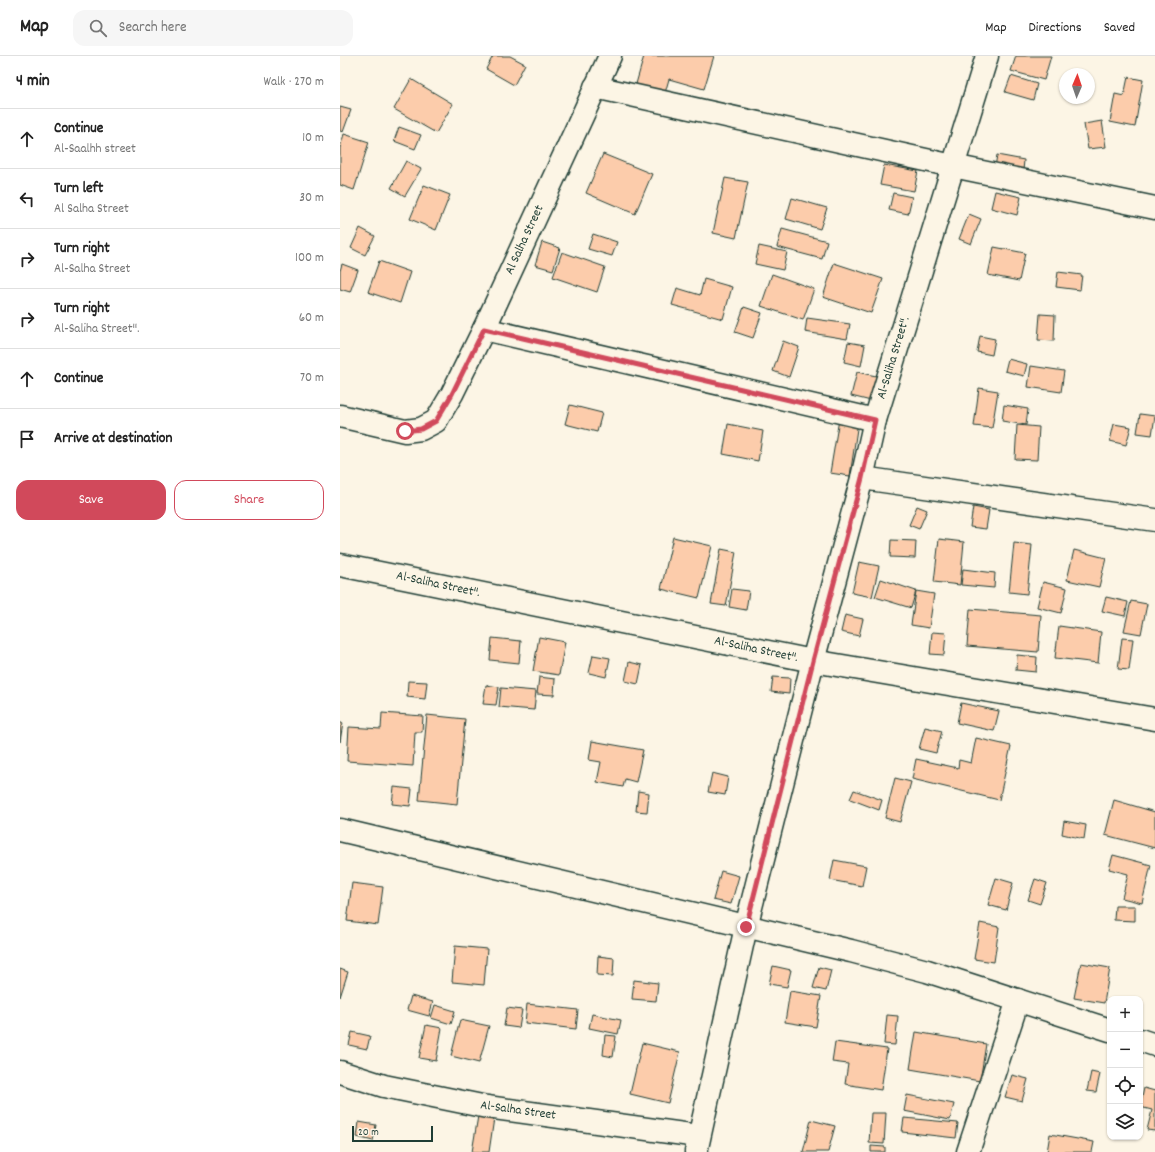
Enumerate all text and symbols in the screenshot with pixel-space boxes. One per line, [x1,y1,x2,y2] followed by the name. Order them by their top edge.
[73,10,353,46] search box
[20,14,49,41] text: Map
[87,17,109,39] icon: search
[119,17,187,39] text: Search here
[985,18,1007,38] text: Map
[1029,18,1082,38] text: Directions
[1104,18,1135,38] text: Saved
[1059,68,1095,104] north arrow
[16,70,50,94] text: 4 min
[263,73,324,92] text: Walk · 270 m
[54,118,103,140] text: Continue
[16,128,38,150] icon: ahead
[302,129,324,148] text: 10 m
[54,140,136,159] text: Al-Saalhh street
[54,178,103,200] text: Turn left
[16,188,38,210] icon: left
[299,189,324,208] text: 30 m
[54,200,129,219] text: Al Salha Street
[501,202,549,278] street label: Al Salha Street
[54,238,110,260] text: Turn right
[16,248,38,270] icon: right
[295,249,324,268] text: 100 m
[54,260,130,279] text: Al-Salha Street
[54,298,110,320] text: Turn right
[16,308,38,330] icon: right
[299,309,324,328] text: 60 m
[872,314,916,402] street label: Al-Saliha Street".
[54,320,139,339] text: Al-Saliha Street".
[16,368,38,390] icon: ahead
[54,368,103,390] text: Continue
[300,369,324,388] text: 70 m
[396,422,414,440] route start
[16,428,38,450] icon: arrive
[54,428,172,450] text: Arrive at destination
[16,480,166,520] button: Save
[174,480,324,520] button: Share
[394,567,482,603] street label: Al-Saliha Street".
[712,632,800,668] street label: Al-Saliha Street".
[737,918,755,936] route end
[1107,996,1143,1140] map controls
[1107,996,1143,1032] button: +
[1107,1032,1143,1068] button: −
[1107,1068,1143,1104] button: locate
[479,1096,557,1126] street label: Al-Salha Street
[1107,1104,1143,1140] button: layers
[352,1124,433,1143] scale bar
[358,1125,379,1141] text: 20 m

